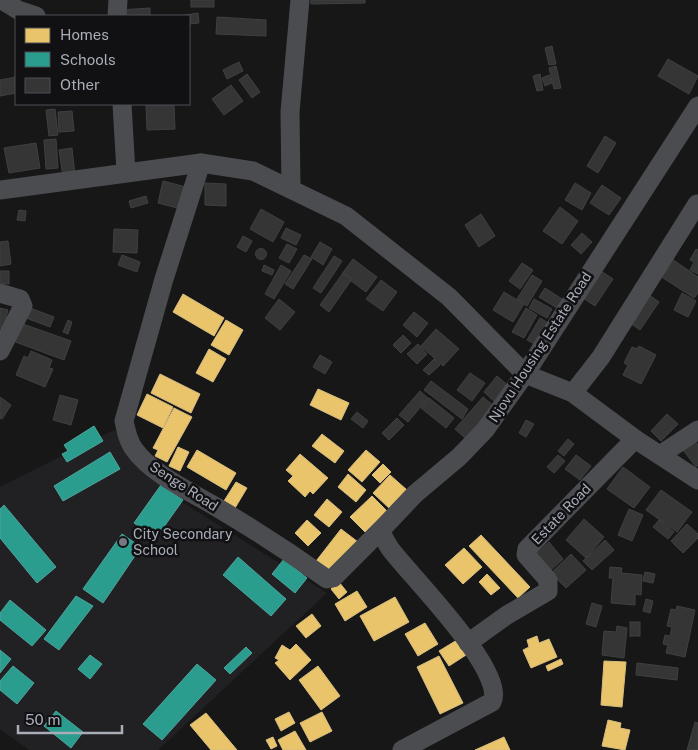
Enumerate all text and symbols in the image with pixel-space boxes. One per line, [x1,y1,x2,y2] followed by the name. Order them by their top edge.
[15,15,190,105] legend
[60,26,109,43] text: Homes
[60,51,116,68] text: Schools
[60,76,100,93] text: Other
[485,269,595,425] street label: Njovu Housing Estate Road
[147,458,221,514] street label: Senge Road
[528,480,594,548] street label: Estate Road
[133,526,233,558] place label: City Secondary School
[117,536,129,548] marker: City Secondary School
[18,702,121,734] scale bar
[25,711,60,728] text: 50 m

